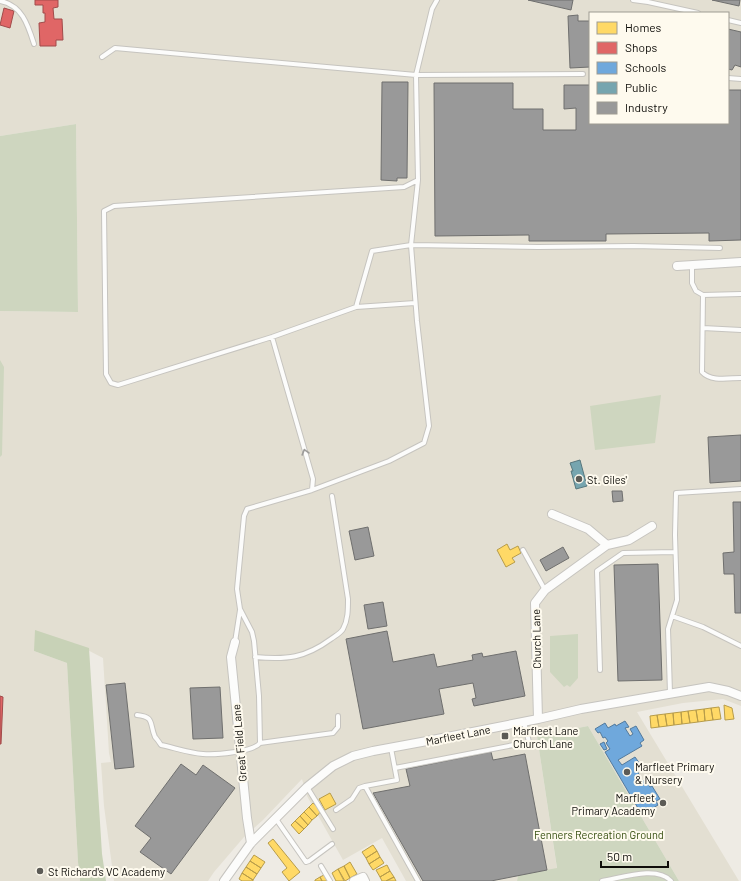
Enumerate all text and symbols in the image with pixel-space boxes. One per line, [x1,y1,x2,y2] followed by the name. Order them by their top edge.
[589,12,729,124] legend
[625,20,662,34] text: Homes
[625,40,658,54] text: Shops
[625,60,666,74] text: Schools
[625,80,657,94] text: Public
[625,100,668,114] text: Industry
[301,449,310,456] one-way arrow
[587,473,628,486] place label: St. Giles'
[574,474,584,484] marker: St. Giles'
[529,609,543,669] street label: Church Lane
[229,704,249,782] street label: Great Field Lane
[425,722,491,748] street label: Marfleet Lane
[513,724,579,750] place label: Marfleet Lane Church Lane
[500,731,510,741] marker: Marfleet Lane Church Lane
[635,760,714,786] place label: Marfleet Primary & Nursery
[622,767,632,777] marker: Marfleet Primary & Nursery
[572,791,655,817] place label: Marfleet Primary Academy
[658,798,668,808] marker: Marfleet Primary Academy
[534,828,664,841] park label: Fenners Recreation Ground
[601,843,668,869] scale bar
[607,849,632,863] text: 50 m
[48,865,165,878] place label: St Richard's VC Academy
[35,866,45,876] marker: St Richard's VC Academy

